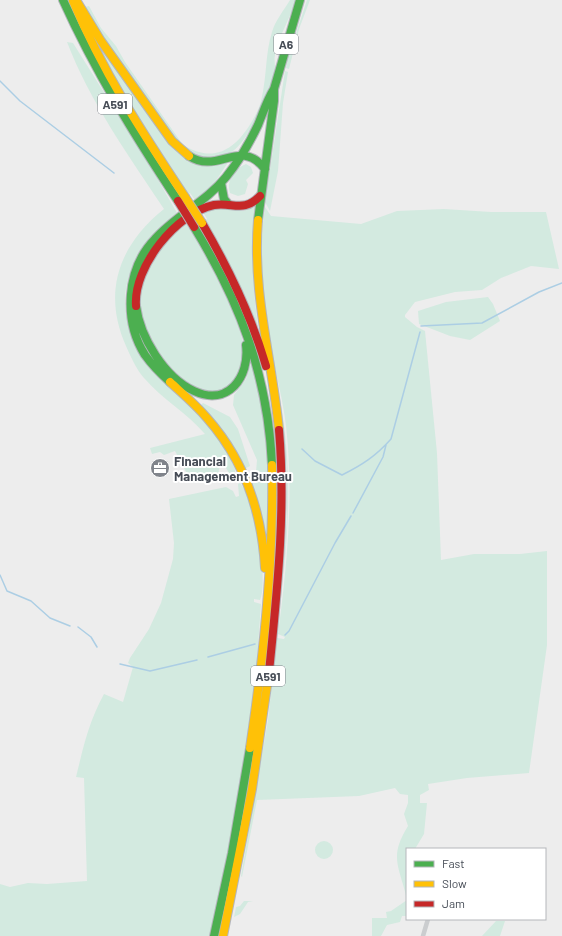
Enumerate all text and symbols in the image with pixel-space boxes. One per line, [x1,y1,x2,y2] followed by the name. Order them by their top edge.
[274,34,298,54] road number: A6
[98,94,132,114] road number: A591
[174,453,292,484] place label: Financial Management Bureau
[149,457,171,479] office icon: Financial Management Bureau
[251,666,285,686] road number: A591
[406,848,546,920] legend
[442,856,465,870] text: Fast
[442,876,467,890] text: Slow
[442,896,465,910] text: Jam

